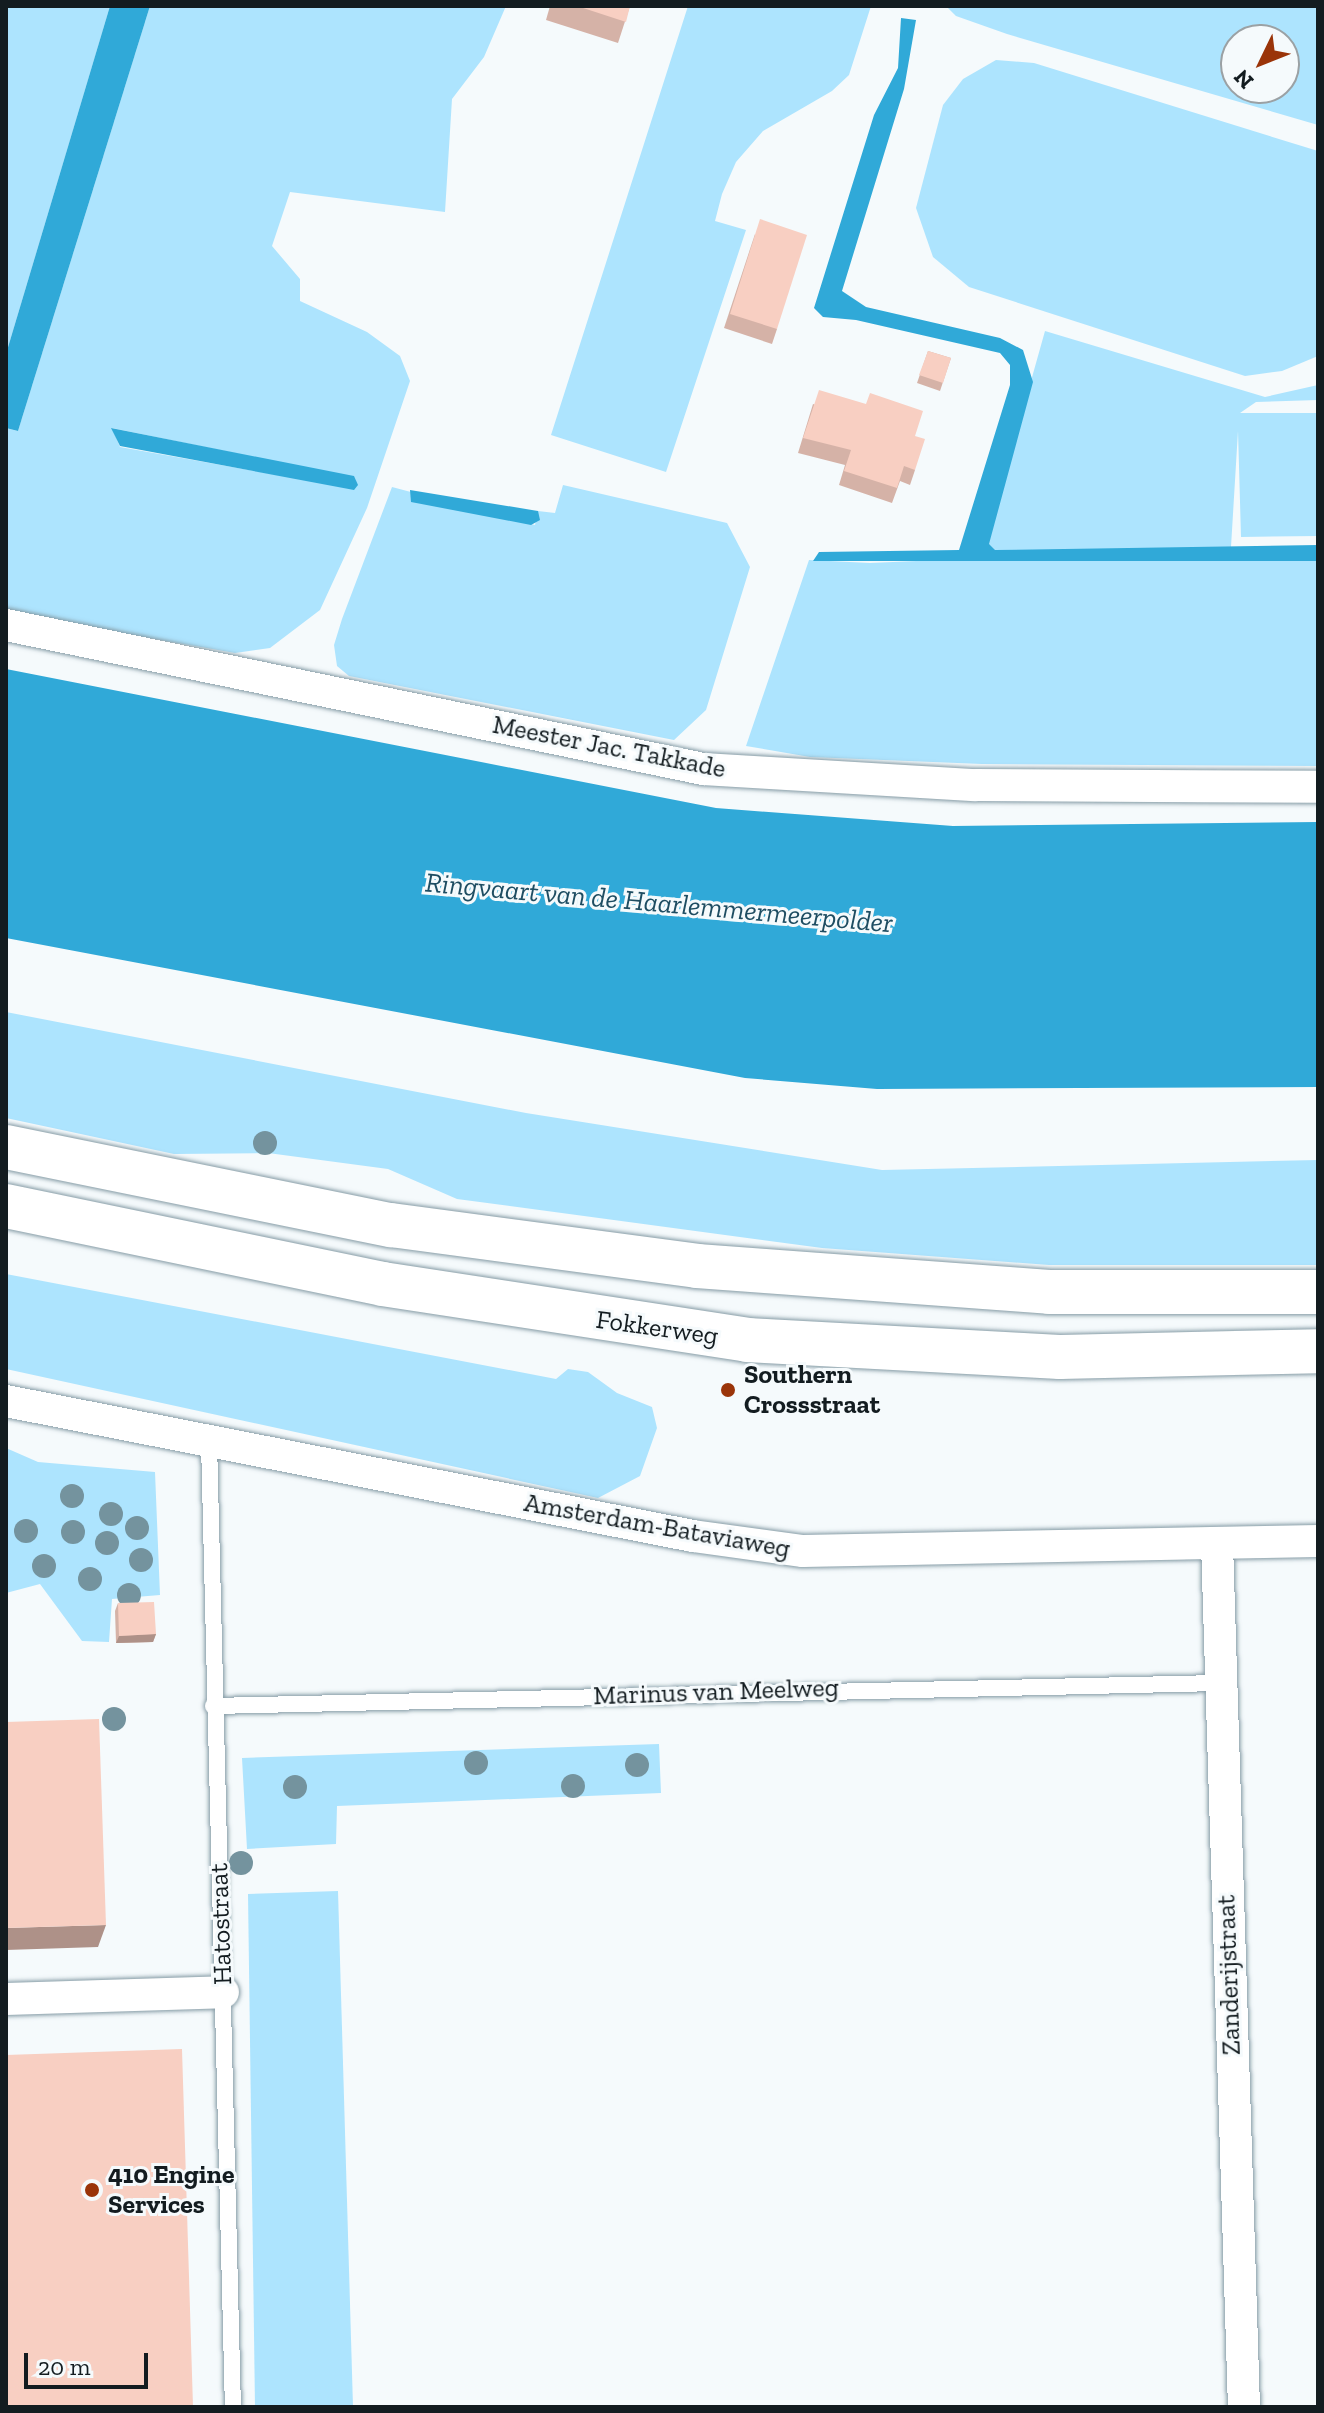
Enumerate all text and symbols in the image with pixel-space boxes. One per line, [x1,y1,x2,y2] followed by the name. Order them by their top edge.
[1220,24,1300,104] north arrow
[1228,64,1259,95] text: N
[489,709,729,785] street label: Meester Jac. Takkade
[423,866,895,940] water label: Ringvaart van de Haarlemmermeerpolder
[594,1304,720,1352] street label: Fokkerweg
[744,1359,880,1420] place label: Southern Crossstraat
[719,1381,737,1399] marker: Southern Crossstraat
[522,1487,792,1565] street label: Amsterdam-Bataviaweg
[592,1672,840,1712] street label: Marinus van Meelweg
[203,1863,239,1985] street label: Hatostraat
[1211,1894,1247,2056] street label: Zanderijstraat
[108,2159,235,2220] place label: 410 Engine Services
[83,2181,101,2199] marker: 410 Engine Services
[28,2337,152,2387] scale bar
[38,2352,90,2381] text: 20 m

